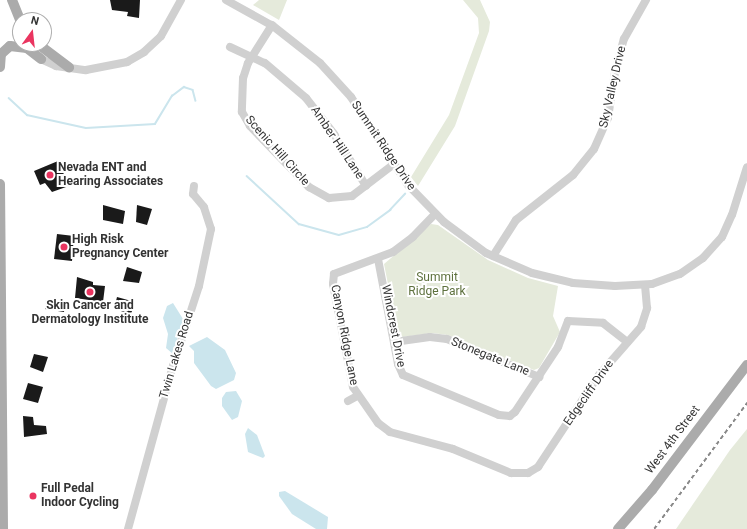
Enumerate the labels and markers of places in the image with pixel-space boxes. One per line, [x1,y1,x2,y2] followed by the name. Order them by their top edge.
[58,161,163,189] place label: Nevada ENT and Hearing Associates
[45,170,55,180] marker: Nevada ENT and Hearing Associates
[72,233,168,261] place label: High Risk Pregnancy Center
[59,242,69,252] marker: High Risk Pregnancy Center
[85,287,95,297] marker: Skin Cancer and Dermatology Institute
[32,299,148,327] place label: Skin Cancer and Dermatology Institute
[41,482,119,510] place label: Full Pedal Indoor Cycling
[28,491,38,501] marker: Full Pedal Indoor Cycling

